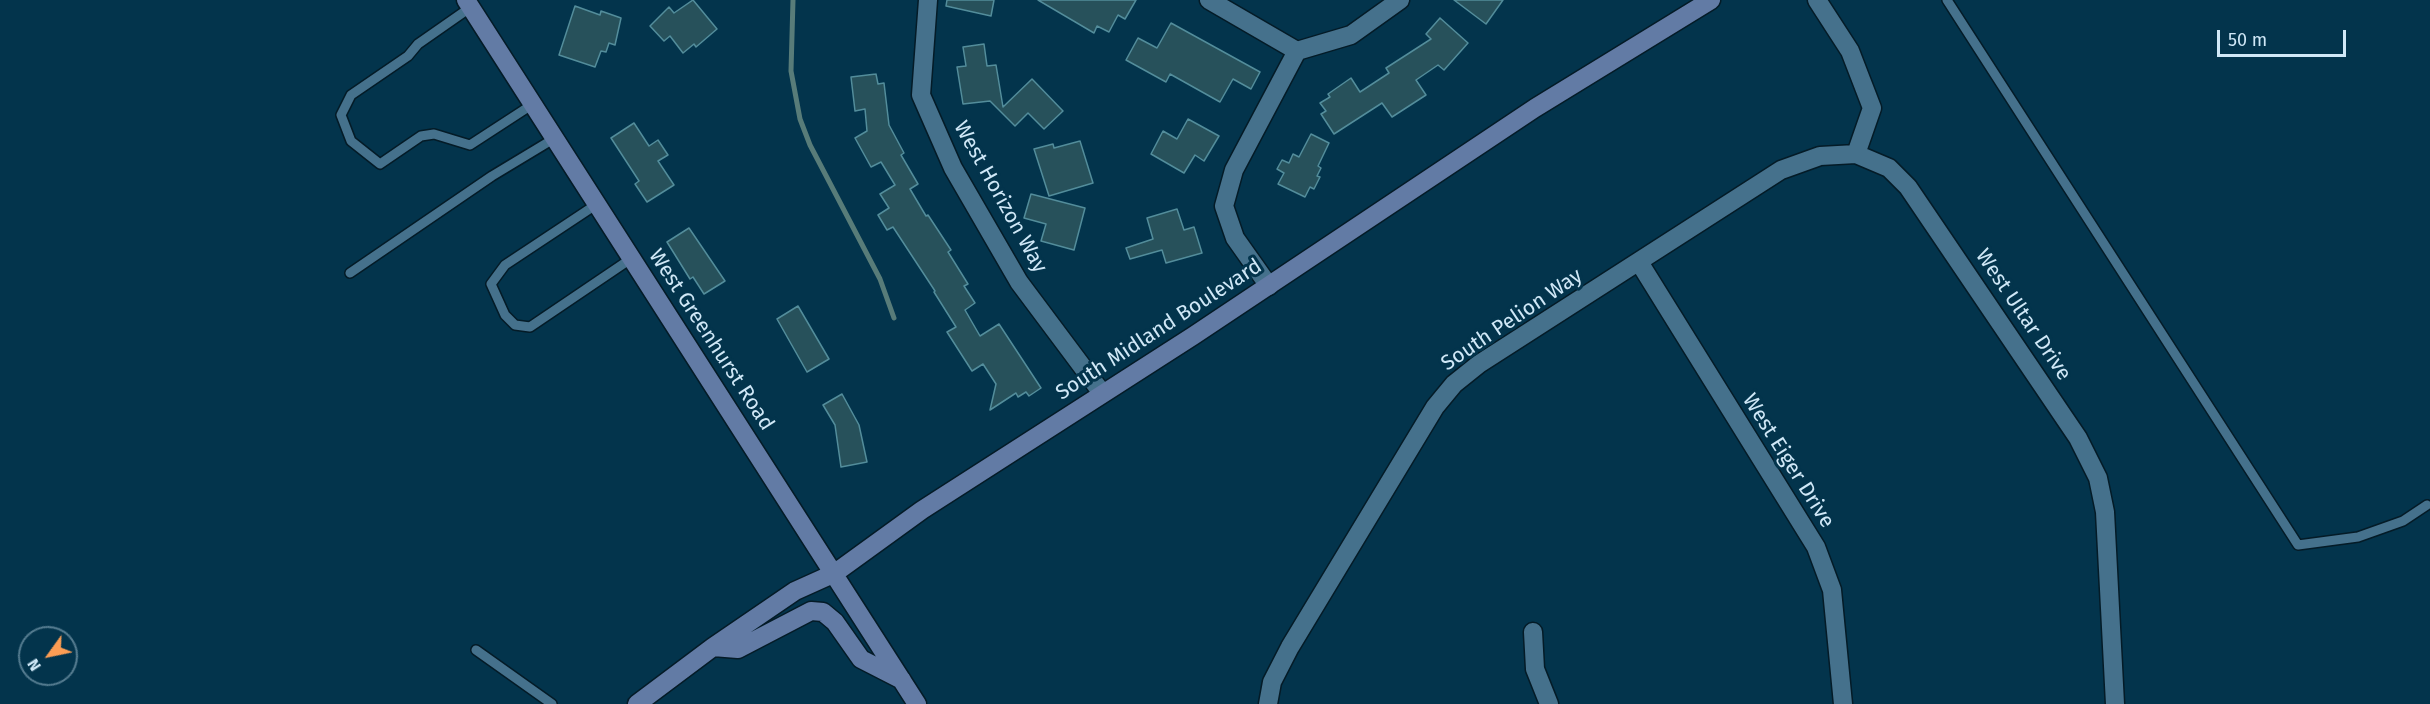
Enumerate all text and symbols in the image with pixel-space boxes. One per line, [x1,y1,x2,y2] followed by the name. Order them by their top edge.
[2220,18,2349,56] scale bar
[2228,29,2267,51] text: 50 m
[948,117,1052,277] street label: West Horizon Way
[1970,244,2076,386] street label: West Ultar Drive
[643,245,779,435] street label: West Greenhurst Road
[1051,254,1267,406] street label: South Midland Boulevard
[1437,263,1587,377] street label: South Pelion Way
[1737,389,1839,533] street label: West Eiger Drive
[18,626,78,686] north arrow
[23,655,45,675] text: N

